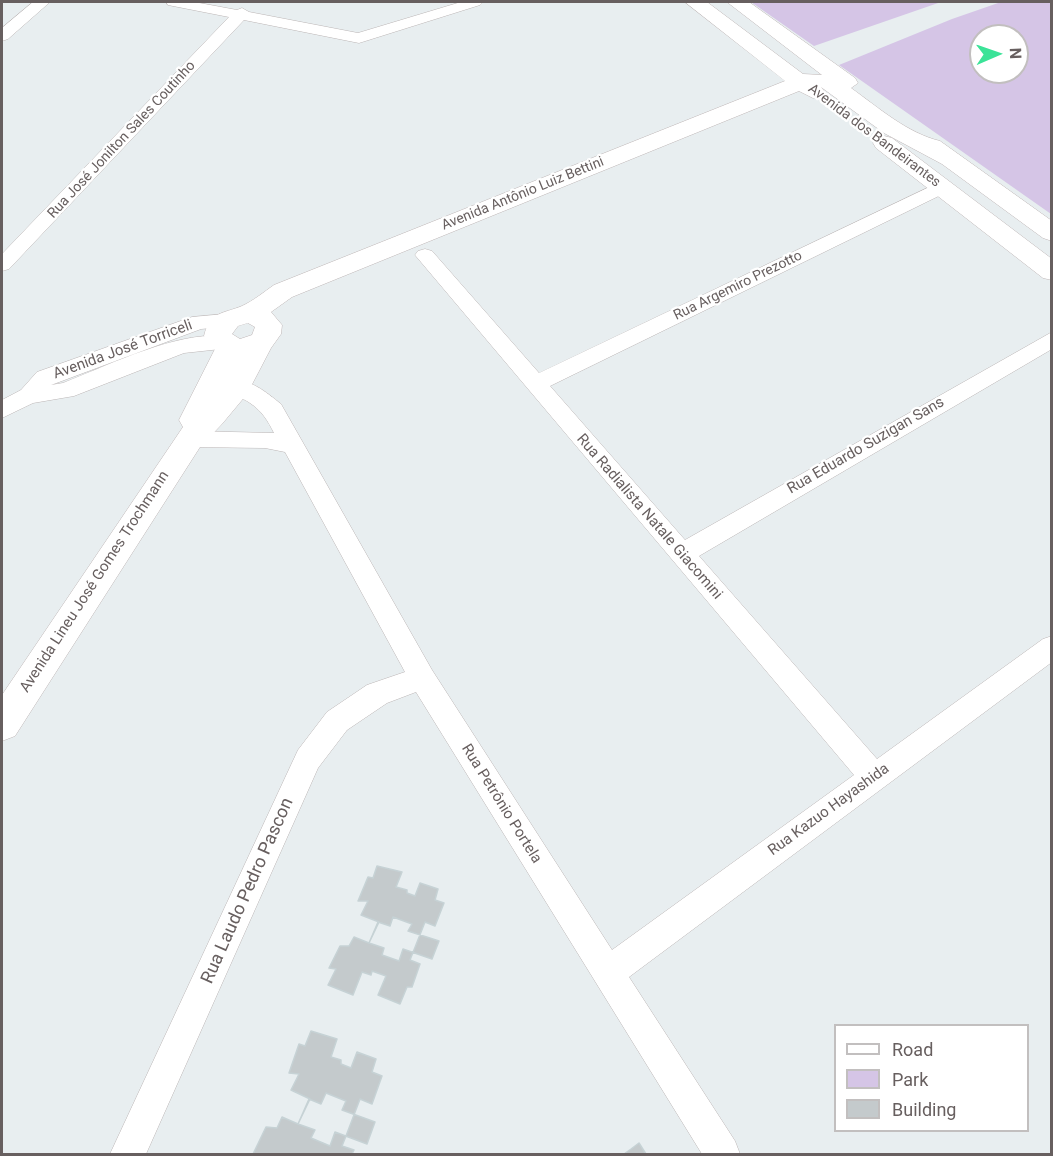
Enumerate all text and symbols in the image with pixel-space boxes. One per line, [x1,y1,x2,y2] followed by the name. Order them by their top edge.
[969,24,1029,84] north arrow
[1006,47,1025,59] text: N
[45,58,199,222] street label: Rua José Jonilton Sales Coutinho
[804,81,944,191] street label: Avenida dos Bandeirantes
[439,154,607,234] street label: Avenida Antônio Luiz Bettini
[671,248,805,324] street label: Rua Argemiro Prezotto
[51,316,195,384] street label: Avenida José Torriceli
[784,394,948,498] street label: Rua Eduardo Suzigan Sans
[572,431,726,603] street label: Rua Radialista Natale Giacomini
[17,468,173,696] street label: Avenida Lineu José Gomes Trochmann
[457,741,545,867] street label: Rua Petrônio Portela
[765,760,893,860] street label: Rua Kazuo Hayashida
[197,795,299,987] street label: Rua Laudo Pedro Pascon
[834,1024,1029,1132] legend
[892,1039,933,1060] text: Road
[892,1069,928,1090] text: Park
[892,1099,956,1120] text: Building

